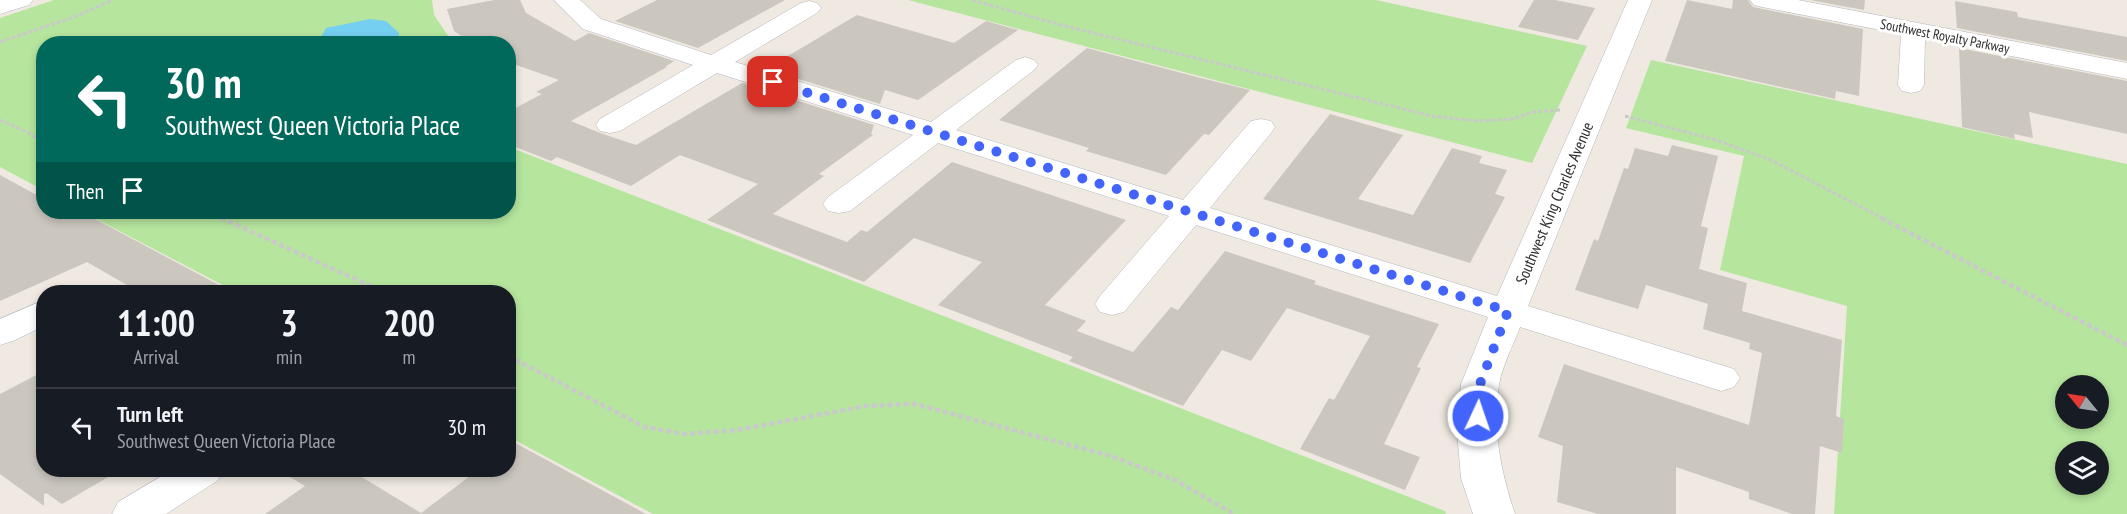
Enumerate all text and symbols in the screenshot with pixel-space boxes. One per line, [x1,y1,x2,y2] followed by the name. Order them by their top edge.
[1879,15,2012,58] street label: Southwest Royalty Parkway
[165,55,242,110] text: 30 m
[747,56,798,107] pin
[66,60,144,138] icon: left
[756,65,789,98] icon: arrive
[165,108,460,142] text: Southwest Queen Victoria Place
[1511,119,1597,287] street label: Southwest King Charles Avenue
[116,174,149,207] icon: arrive
[66,177,104,205] text: Then
[117,299,195,346] text: 11:00
[280,299,298,346] text: 3
[383,299,435,346] text: 200
[133,344,179,370] text: Arrival
[276,344,302,370] text: min
[403,344,416,370] text: m
[2055,375,2109,429] north arrow
[2055,375,2109,495] map controls
[1446,384,1510,448] position arrow
[117,400,183,428] text: Turn left
[66,411,99,444] icon: left
[447,413,486,441] text: 30 m
[117,428,336,454] text: Southwest Queen Victoria Place
[2055,441,2109,495] button: layers

